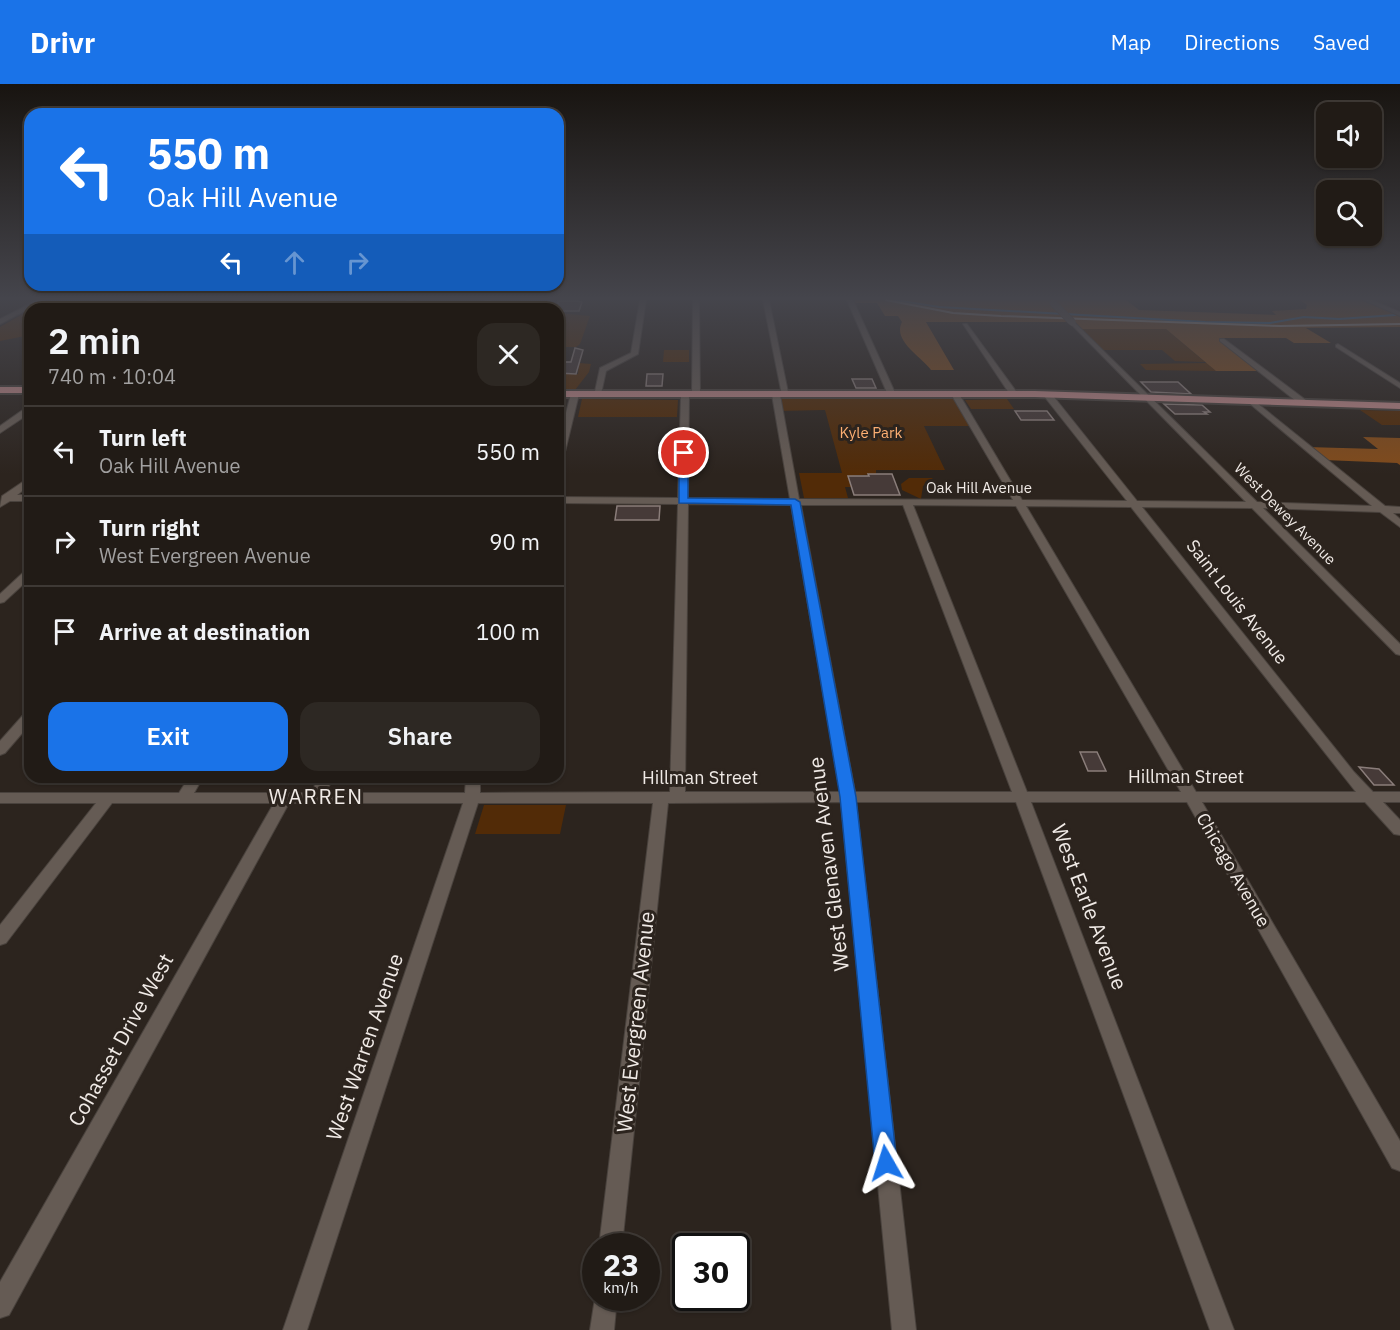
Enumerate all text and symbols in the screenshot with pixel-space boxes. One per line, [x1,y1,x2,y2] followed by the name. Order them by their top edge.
[30,24,95,61] text: Drivr
[1111,28,1151,56] text: Map
[1184,28,1280,56] text: Directions
[1313,28,1370,56] text: Saved
[1316,102,1382,246] map controls
[1316,102,1382,168] button: sound
[147,126,270,181] text: 550 m
[48,132,126,210] icon: left
[147,179,338,214] text: Oak Hill Avenue
[1316,180,1382,246] button: search
[215,246,248,279] icon: left
[278,246,311,279] icon: ahead
[341,246,374,279] icon: right
[48,317,141,364] text: 2 min
[477,323,540,386] button: close
[48,363,176,390] text: 740 m · 10:04
[99,423,187,452] text: Turn left
[839,423,903,442] park label: Kyle Park
[658,427,709,478] pin
[48,435,81,468] icon: left
[667,436,700,469] icon: arrive
[476,437,540,466] text: 550 m
[99,452,241,479] text: Oak Hill Avenue
[1230,459,1340,569] street label: West Dewey Avenue
[926,478,1032,497] street label: Oak Hill Avenue
[99,513,200,542] text: Turn right
[48,525,81,558] icon: right
[489,527,540,556] text: 90 m
[1182,535,1293,669] street label: Saint Louis Avenue
[99,542,311,569] text: West Evergreen Avenue
[48,615,81,648] icon: arrive
[99,617,310,646] text: Arrive at destination
[476,617,540,646] text: 100 m
[48,702,288,771] button: Exit
[300,702,540,771] button: Share
[801,755,855,973] street label: West Glenaven Avenue
[1128,765,1244,788] street label: Hillman Street
[642,766,758,789] street label: Hillman Street
[268,782,364,810] district label: WARREN
[1191,808,1276,931] street label: Chicago Avenue
[1045,820,1135,994] street label: West Earle Avenue
[609,910,661,1134] street label: West Evergreen Avenue
[61,948,179,1131] street label: Cohasset Drive West
[319,950,409,1144] street label: West Warren Avenue
[854,1131,918,1195] position arrow
[672,1233,750,1311] speed limit sign: 30
[603,1245,639,1284] text: 23
[603,1278,639,1297] text: km/h

